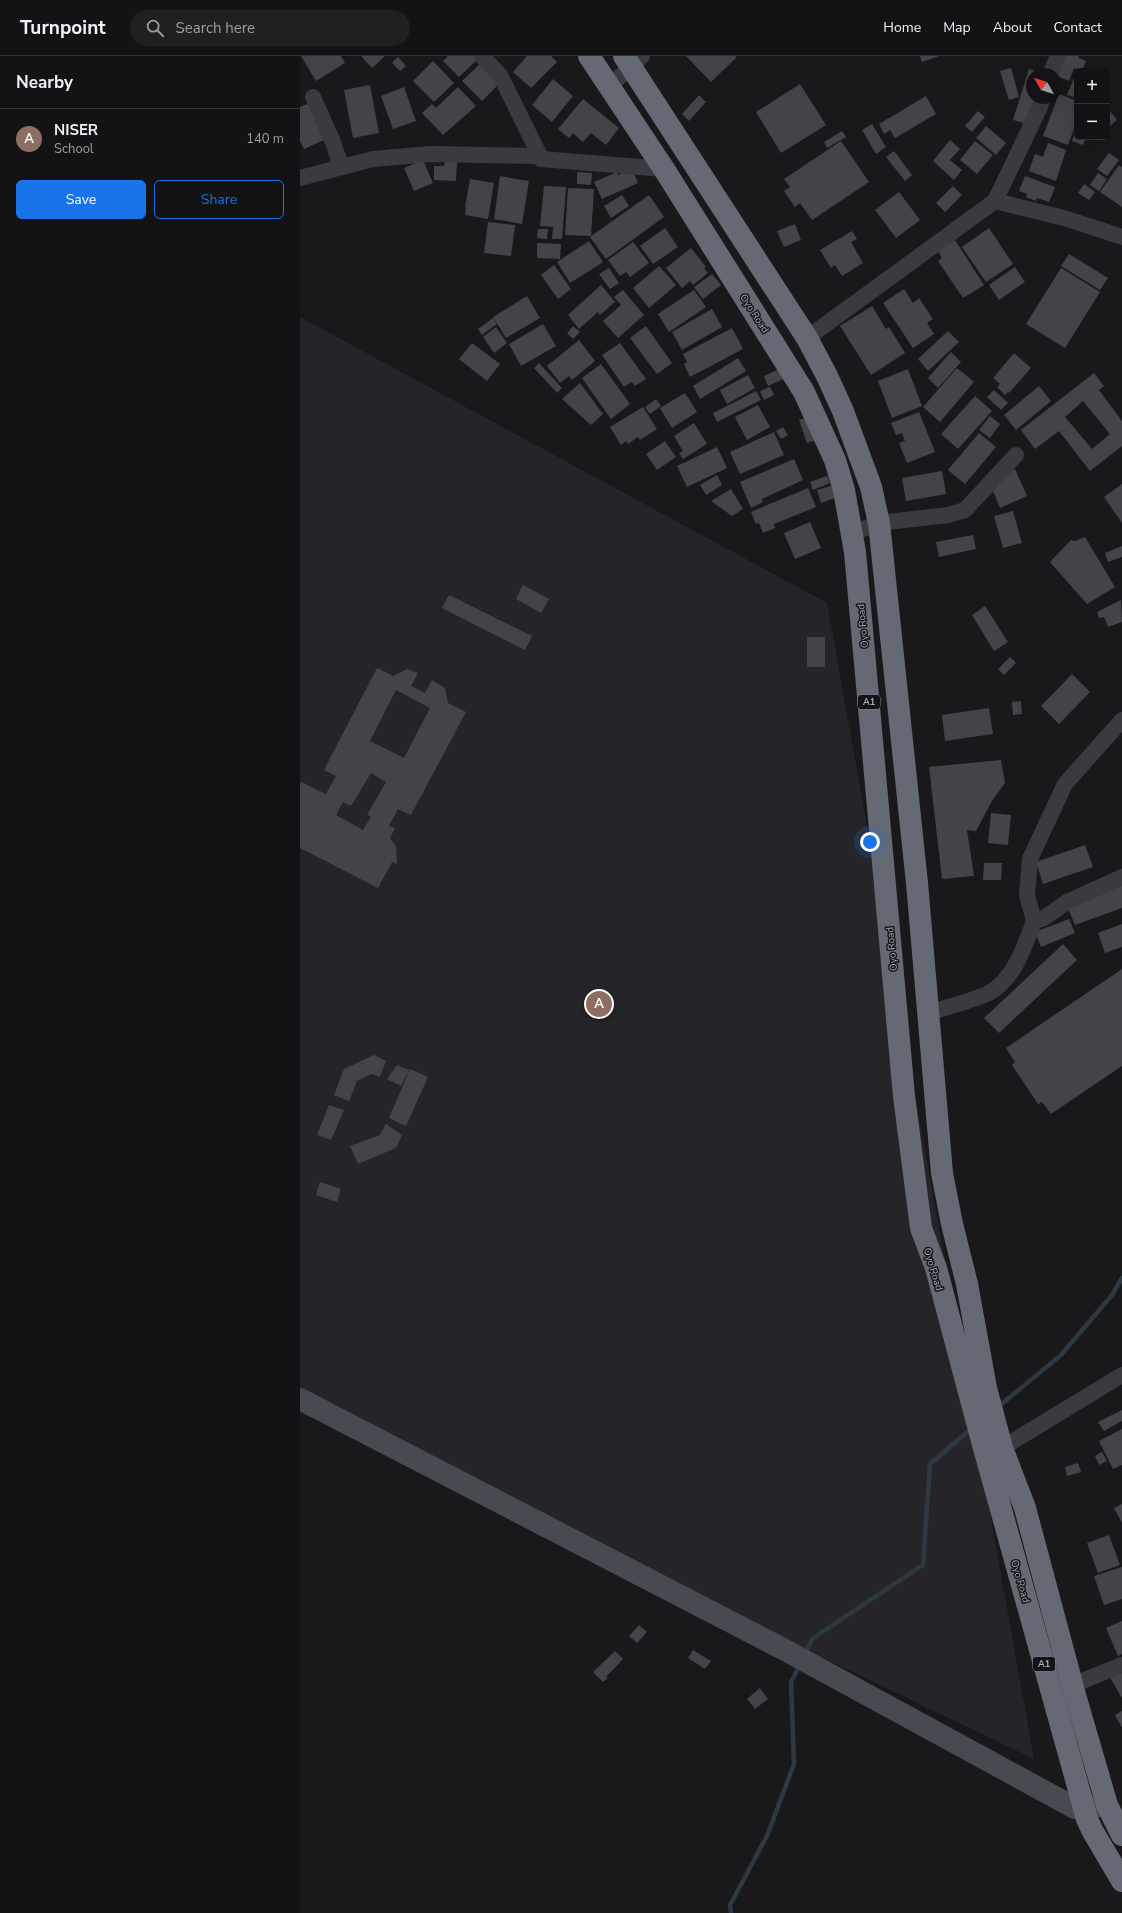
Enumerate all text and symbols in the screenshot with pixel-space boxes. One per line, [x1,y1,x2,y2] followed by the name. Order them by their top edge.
[130,10,410,46] search box
[20,15,106,41] text: Turnpoint
[144,17,166,39] icon: search
[176,18,255,38] text: Search here
[883,18,921,37] text: Home
[943,18,971,37] text: Map
[993,18,1032,37] text: About
[1054,18,1102,37] text: Contact
[1026,68,1062,104] north arrow
[1074,68,1110,140] map controls
[1074,68,1110,104] button: +
[16,71,73,94] text: Nearby
[1074,104,1110,140] button: −
[54,120,98,140] text: NISER
[24,130,34,148] text: A
[246,130,284,148] text: 140 m
[54,140,94,158] text: School
[16,180,146,219] button: Save
[154,180,284,219] button: Share
[736,291,772,336] street label: Oyo Road
[854,603,872,649] street label: Oyo Road
[858,695,880,709] road number: A1
[860,832,880,852] your location
[883,926,901,972] street label: Oyo Road
[586,989,612,1019] pin: A
[920,1246,946,1293] street label: Oyo Road
[1007,1558,1033,1605] street label: Oyo Road
[1033,1657,1055,1671] road number: A1

